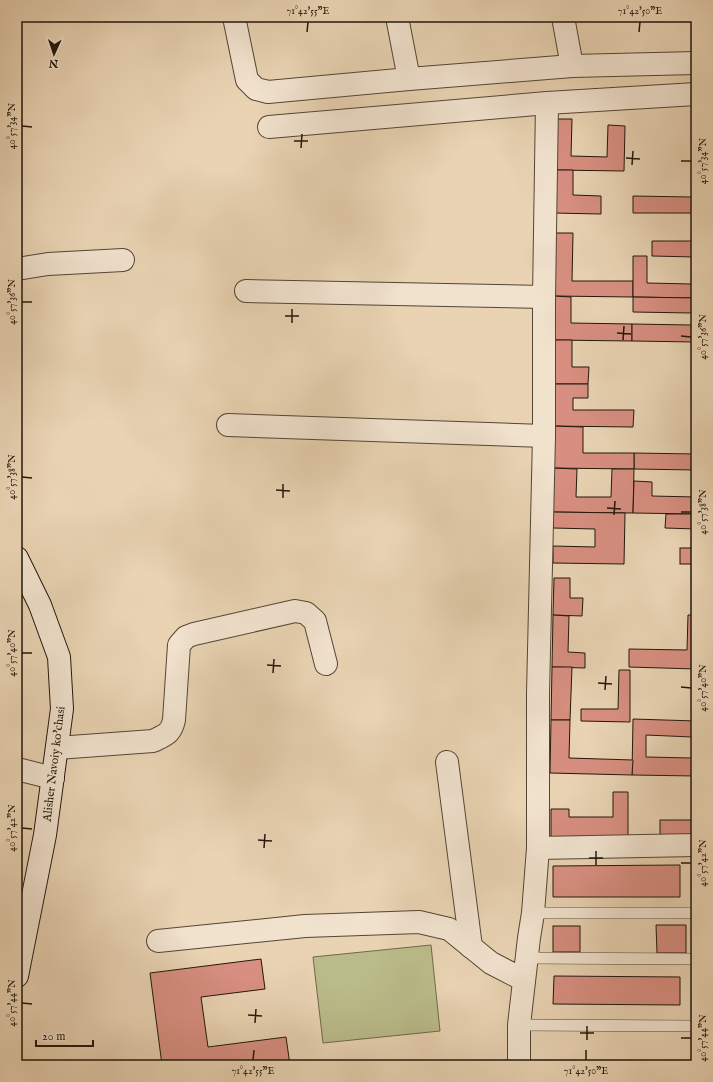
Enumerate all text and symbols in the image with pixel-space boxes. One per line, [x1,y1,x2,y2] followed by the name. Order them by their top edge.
[286,5,330,18] text: 71°42'55"E
[618,5,662,18] text: 71°42'50"E
[34,34,74,74] north arrow
[48,56,60,70] text: N
[6,103,19,149] text: 40°57'34"N
[697,138,710,184] text: 40°57'34"N
[6,279,19,325] text: 40°57'36"N
[697,314,710,360] text: 40°57'36"N
[6,454,19,500] text: 40°57'38"N
[697,489,710,535] text: 40°57'38"N
[6,629,19,677] text: 40°57'40"N
[697,664,710,712] text: 40°57'40"N
[39,705,69,824] street label: Alisher Navoiy ko'chasi
[6,804,19,852] text: 40°57'42"N
[697,839,710,887] text: 40°57'42"N
[6,979,19,1027] text: 40°57'44"N
[697,1014,710,1062] text: 40°57'44"N
[36,1022,93,1048] scale bar
[42,1029,65,1044] text: 20 m
[231,1065,275,1078] text: 71°42'55"E
[564,1065,608,1078] text: 71°42'50"E

